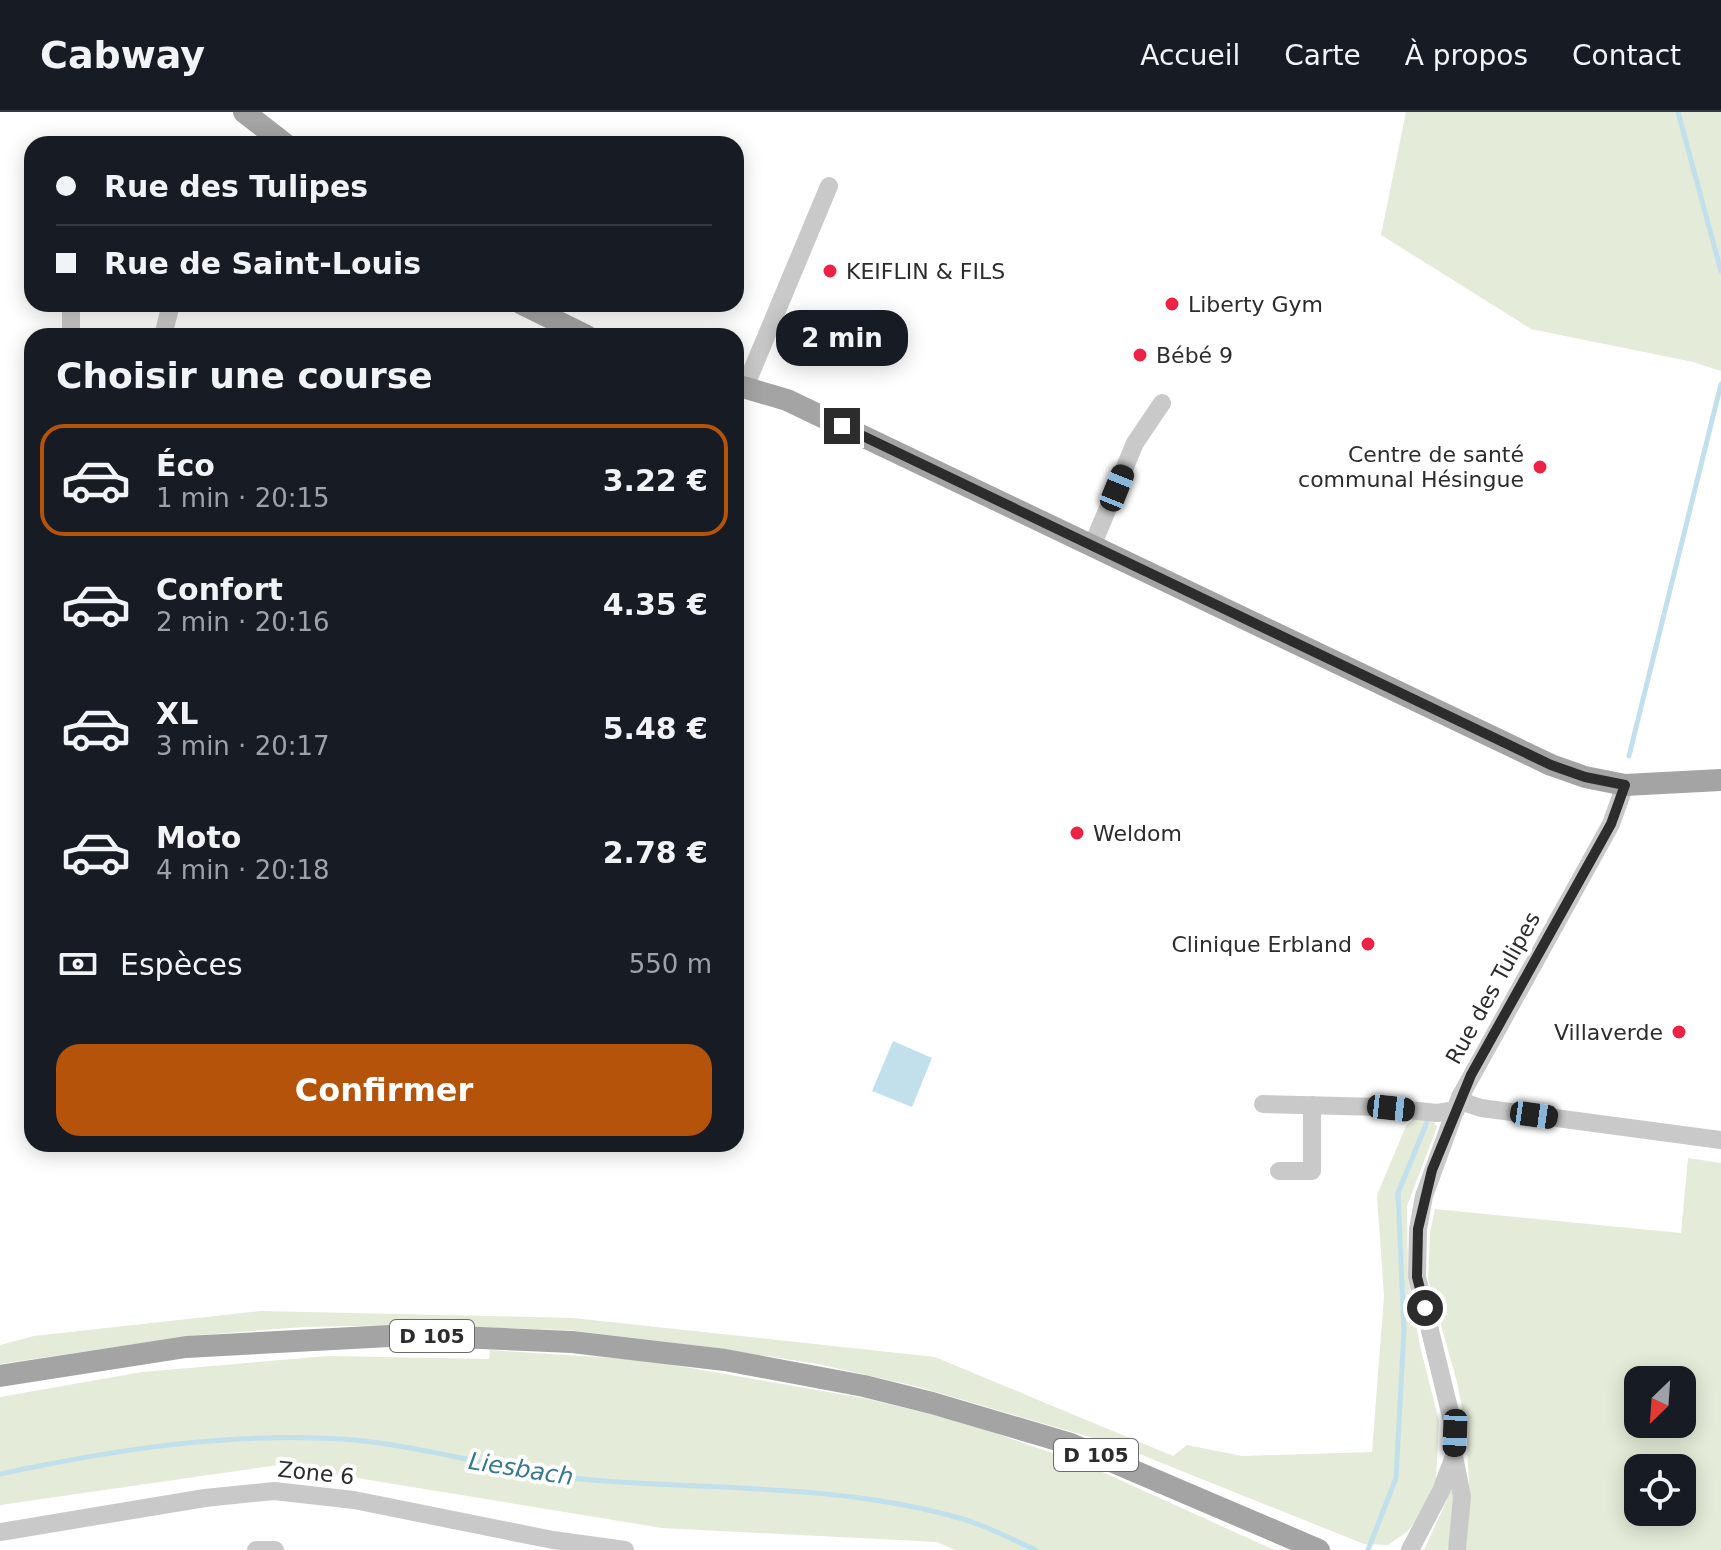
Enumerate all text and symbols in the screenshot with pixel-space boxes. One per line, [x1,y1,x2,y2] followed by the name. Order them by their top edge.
[40,33,205,77] text: Cabway
[1140,39,1240,72] text: Accueil
[1284,39,1361,72] text: Carte
[1405,39,1528,72] text: À propos
[1572,39,1681,72] text: Contact
[104,169,368,204] text: Rue des Tulipes
[104,246,421,281] text: Rue de Saint-Louis
[846,259,1005,284] place label: KEIFLIN & FILS
[821,262,839,280] marker: KEIFLIN & FILS
[1188,292,1323,317] place label: Liberty Gym
[1163,295,1181,313] marker: Liberty Gym
[776,310,908,366] callout: 2 min
[801,323,883,353] text: 2 min
[1156,343,1233,368] place label: Bébé 9
[1131,346,1149,364] marker: Bébé 9
[56,355,433,396] text: Choisir une course
[824,408,860,444] route end
[1298,442,1524,492] place label: Centre de santé communal Hésingue
[60,444,132,516] icon: car
[156,448,215,483] text: Éco
[1531,458,1549,476] marker: Centre de santé communal Hésingue
[1097,461,1137,515] car
[603,463,708,498] text: 3.22 €
[156,483,330,513] text: 1 min · 20:15
[60,568,132,640] icon: car
[156,572,283,607] text: Confort
[603,587,708,622] text: 4.35 €
[156,607,330,637] text: 2 min · 20:16
[60,692,132,764] icon: car
[156,696,198,731] text: XL
[603,711,708,746] text: 5.48 €
[156,731,330,761] text: 3 min · 20:17
[60,816,132,888] icon: car
[156,820,241,855] text: Moto
[1093,821,1182,846] place label: Weldom
[1068,824,1086,842] marker: Weldom
[603,835,708,870] text: 2.78 €
[156,855,330,885] text: 4 min · 20:18
[1441,908,1545,1068] street label: Rue des Tulipes
[1172,932,1352,957] place label: Clinique Erbland
[1359,935,1377,953] marker: Clinique Erbland
[56,942,100,986] icon: cash
[120,947,243,982] text: Espèces
[629,949,712,979] text: 550 m
[1554,1020,1663,1045] place label: Villaverde
[1670,1023,1688,1041] marker: Villaverde
[56,1044,712,1136] button: Confirmer
[1366,1094,1416,1122] car
[1509,1100,1559,1130] car
[1407,1290,1443,1326] route start
[390,1320,474,1352] road number: D 105
[1624,1366,1696,1438] north arrow
[1624,1366,1696,1526] map controls
[1442,1409,1468,1457] car
[1054,1439,1138,1471] road number: D 105
[467,1447,575,1491] water label: Liesbach
[1624,1454,1696,1526] button: locate
[276,1457,356,1489] street label: Zone 6

